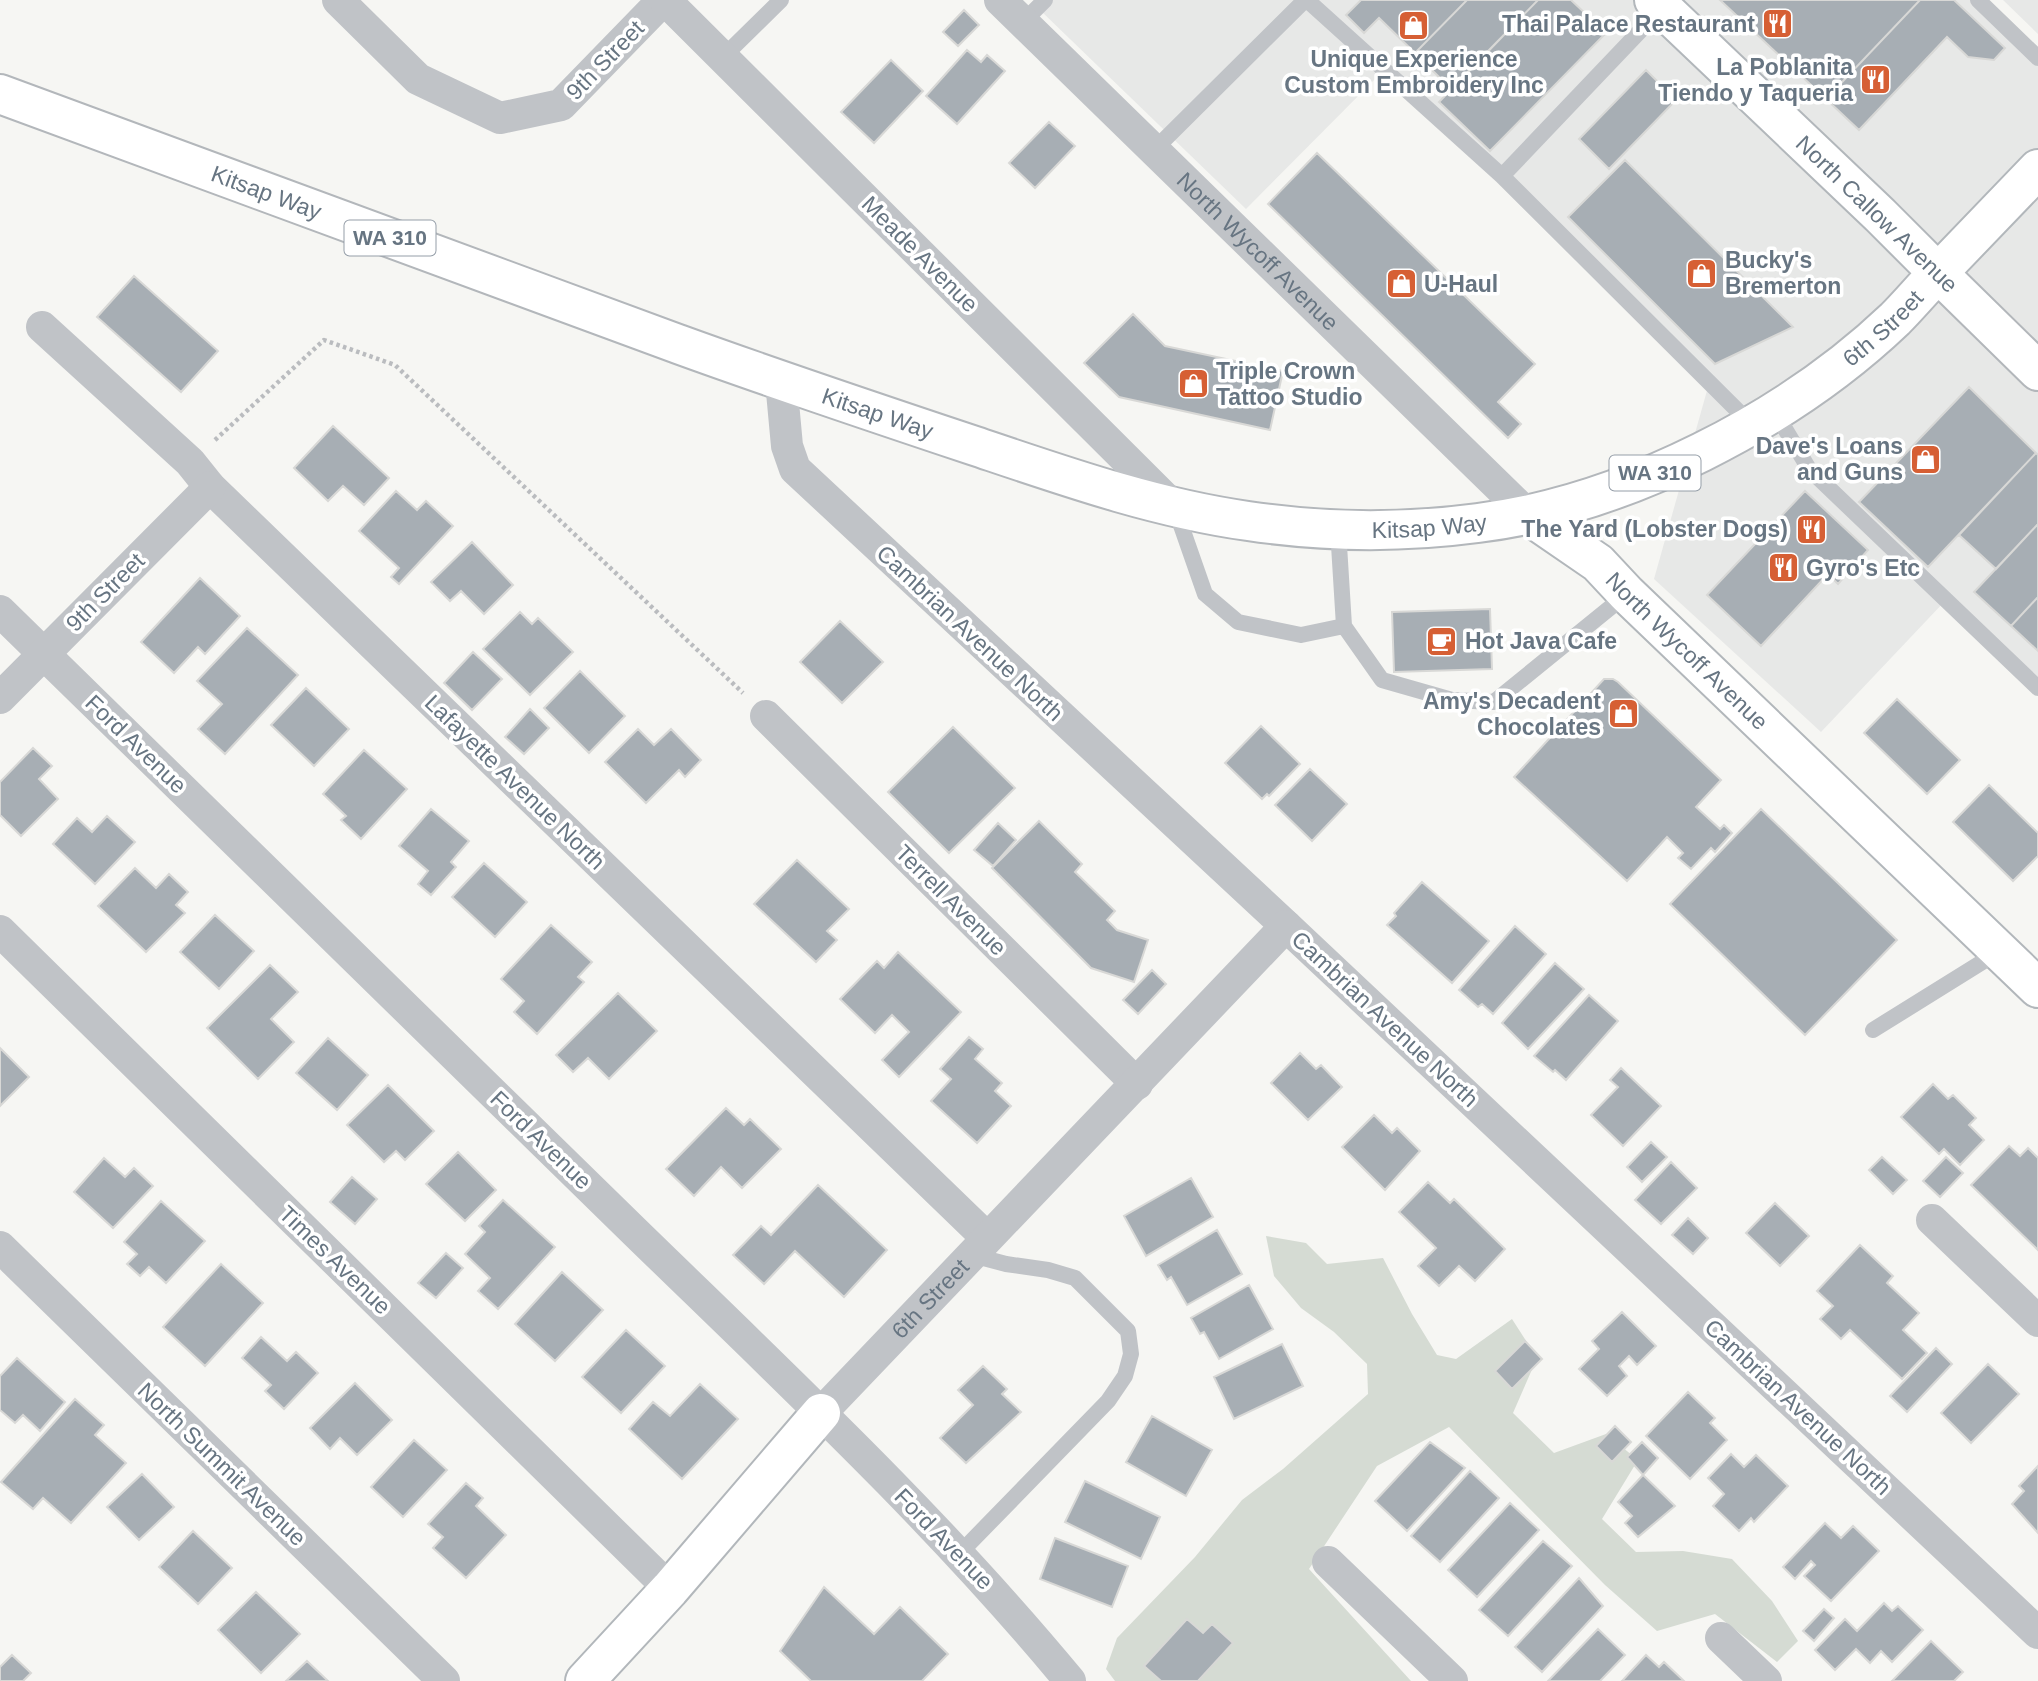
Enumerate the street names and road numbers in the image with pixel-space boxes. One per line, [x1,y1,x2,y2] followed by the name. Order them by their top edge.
[561,15,649,105] street label: 9th Street
[1791,130,1963,298] street label: North Callow Avenue
[208,160,325,225] street label: Kitsap Way
[1172,167,1344,336] street label: North Wycoff Avenue
[857,191,983,317] street label: Meade Avenue
[344,220,436,256] road number: WA 310
[1838,284,1929,372] street label: 6th Street
[819,383,937,444] street label: Kitsap Way
[1610,456,1700,490] road number: WA 310
[1371,509,1489,543] street label: Kitsap Way
[872,540,1068,726] street label: Cambrian Avenue North
[61,547,150,636] street label: 9th Street
[1601,567,1773,735] street label: North Wycoff Avenue
[80,689,192,799] street label: Ford Avenue
[420,689,610,875] street label: Lafayette Avenue North
[890,839,1012,961] street label: Terrell Avenue
[1287,926,1483,1112] street label: Cambrian Avenue North
[485,1085,597,1195] street label: Ford Avenue
[274,1200,396,1320] street label: Times Avenue
[886,1253,974,1344] street label: 6th Street
[1700,1314,1896,1500] street label: Cambrian Avenue North
[133,1377,311,1551] street label: North Summit Avenue
[889,1483,999,1595] street label: Ford Avenue

